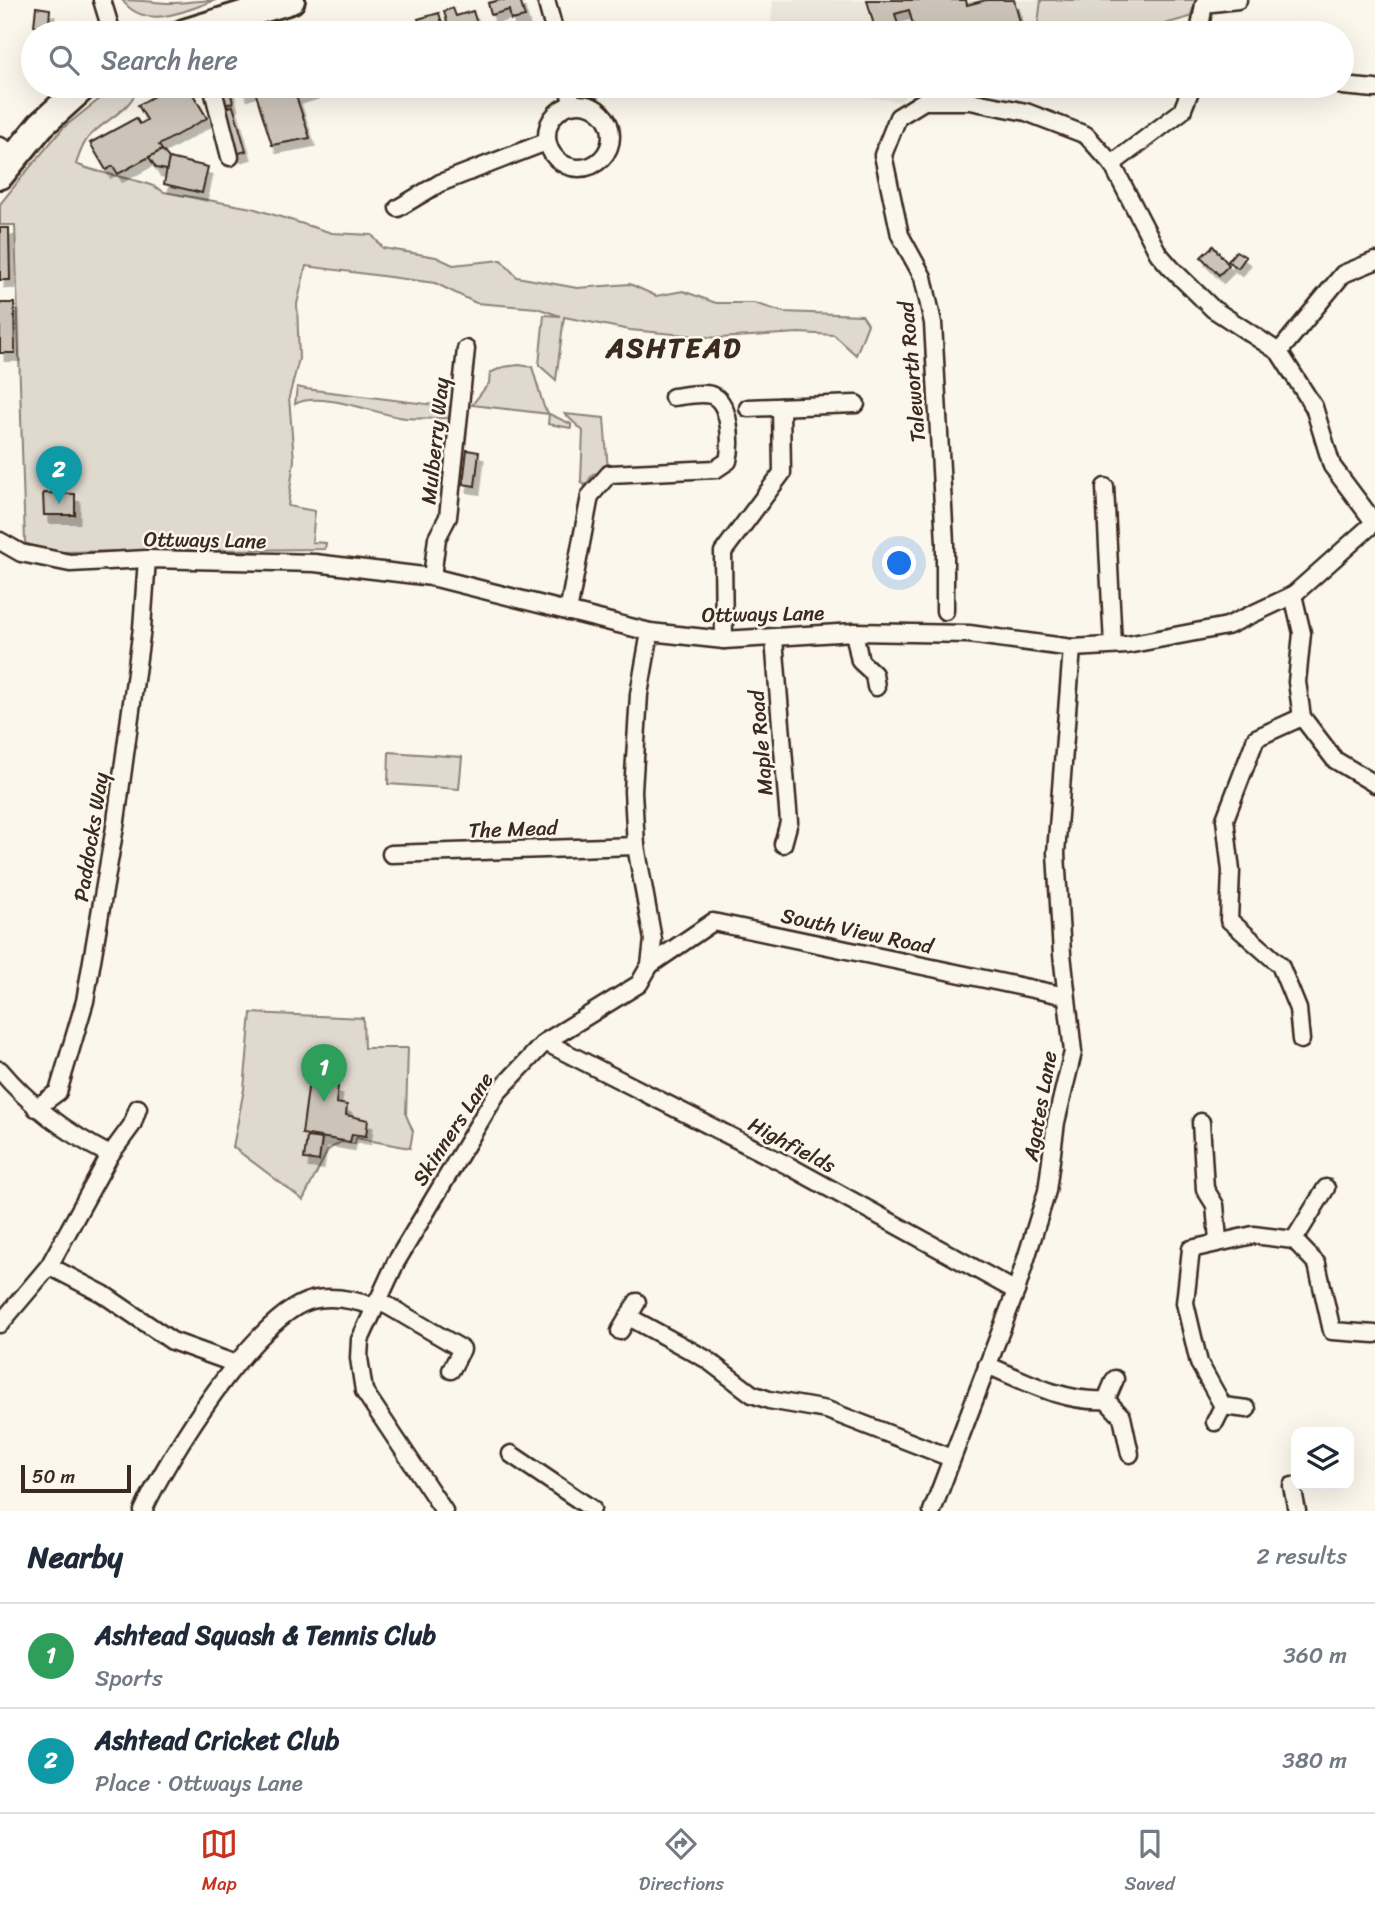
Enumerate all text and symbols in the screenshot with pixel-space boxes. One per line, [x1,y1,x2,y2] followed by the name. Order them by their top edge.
[21,21,1354,98] search box
[101,37,238,83] text: Search here
[45,41,83,79] icon: search
[887,298,937,444] street label: Taleworth Road
[605,323,742,372] district label: ASHTEAD
[409,375,461,506] street label: Mulberry Way
[36,446,82,504] pin: 2
[143,520,267,560] street label: Ottways Lane
[882,546,916,580] your location
[701,594,825,634] street label: Ottways Lane
[737,687,785,797] street label: Maple Road
[62,769,120,904] street label: Paddocks Way
[468,808,560,850] street label: The Mead
[777,896,938,966] street label: South View Road
[301,1044,347,1102] pin: 1
[1011,1048,1068,1165] street label: Agates Lane
[402,1064,504,1194] street label: Skinners Lane
[741,1106,843,1184] street label: Highfields
[1291,1427,1354,1490] map controls
[1291,1427,1354,1490] button: layers
[32,1460,75,1493] text: 50 m
[21,1462,131,1494] scale bar
[28,1530,123,1584] text: Nearby
[1256,1536,1347,1577] text: 2 results
[95,1612,436,1658] text: Ashtead Squash & Tennis Club
[46,1635,56,1676] text: 1
[1283,1635,1347,1676] text: 360 m
[95,1658,163,1699] text: Sports
[95,1717,339,1763] text: Ashtead Cricket Club
[44,1740,58,1781] text: 2
[1282,1740,1347,1781] text: 380 m
[95,1763,303,1804] text: Place · Ottways Lane
[200,1825,238,1900] tab: Map
[639,1825,724,1900] tab: Directions
[1125,1825,1175,1900] tab: Saved

